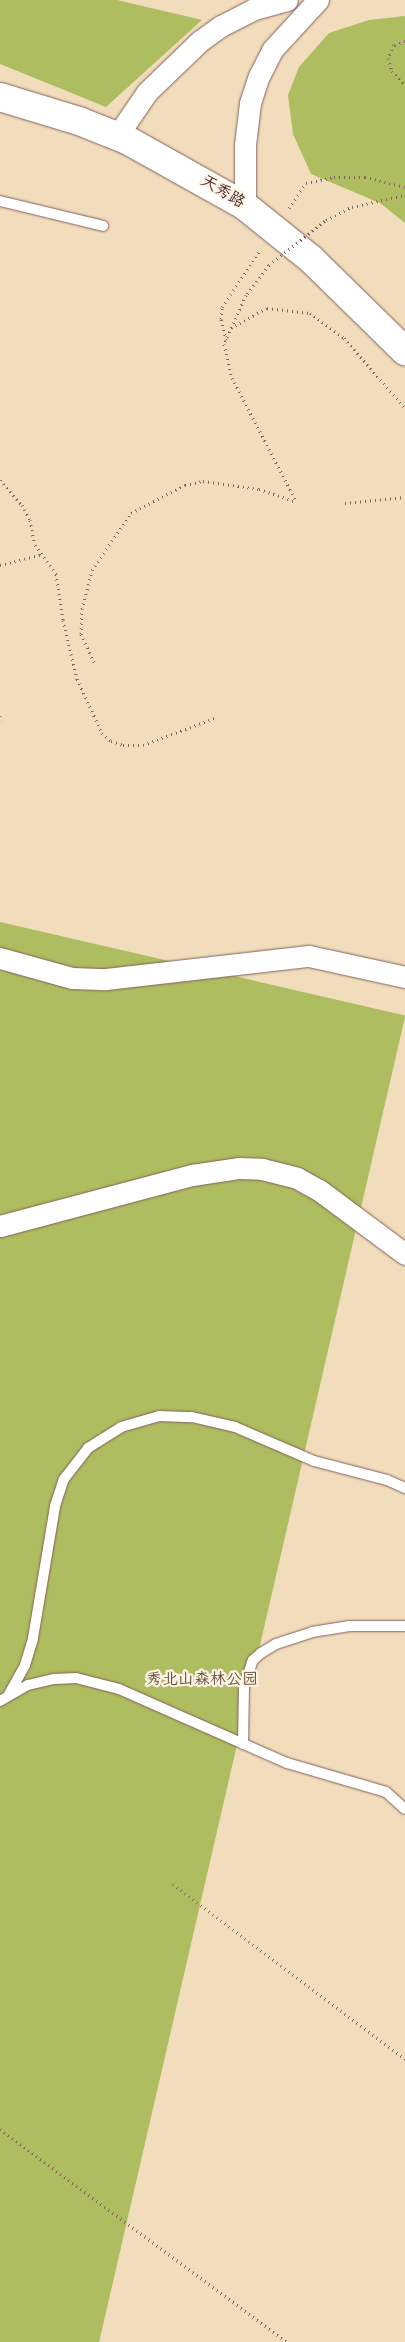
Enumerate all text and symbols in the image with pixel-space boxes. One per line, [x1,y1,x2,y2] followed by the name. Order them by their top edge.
[196,172,248,214] street label: 天秀路
[146,1671,258,1691] park label: 秀北山森林公园

